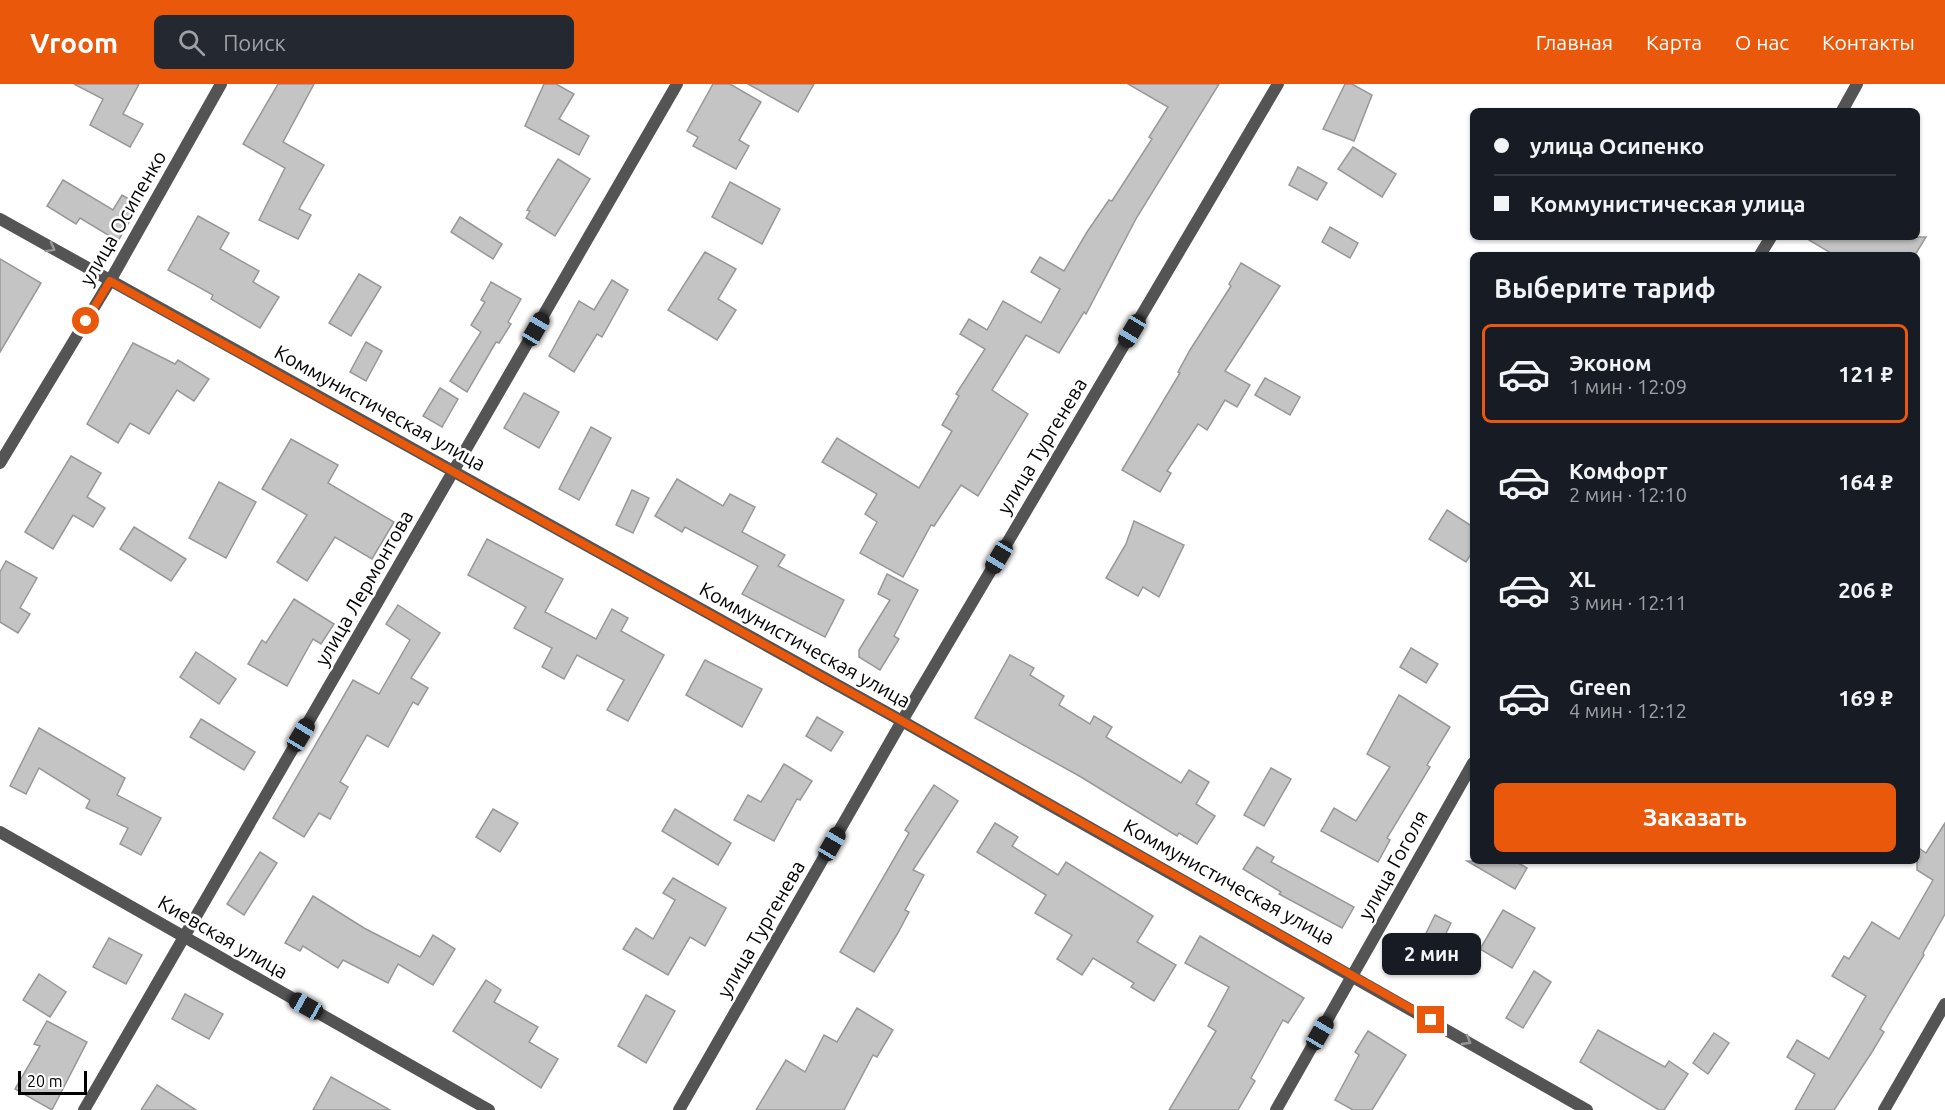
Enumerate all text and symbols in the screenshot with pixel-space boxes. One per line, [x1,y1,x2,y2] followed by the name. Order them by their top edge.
[154,15,574,69] search box
[175,26,208,59] icon: search
[30,27,118,58] text: Vroom
[223,30,286,55] text: Поиск
[1536,30,1613,54] text: Главная
[1646,30,1702,54] text: Карта
[1735,30,1789,54] text: О нас
[1822,30,1915,54] text: Контакты
[1530,133,1704,158] text: улица Осипенко
[75,146,170,289] street label: улица Осипенко
[1530,191,1806,216] text: Коммунистическая улица
[45,241,55,252] one-way arrow
[1494,273,1716,303] text: Выберите тариф
[72,307,99,334] route start
[519,309,553,349] car
[1115,311,1149,351] car
[271,340,490,475] street label: Коммунистическая улица
[1497,347,1551,401] icon: car
[1569,350,1651,375] text: Эконом
[1838,361,1893,386] text: 121 ₽
[992,374,1091,518] street label: улица Тургенева
[1569,375,1687,398] text: 1 мин · 12:09
[1497,455,1551,509] icon: car
[1569,458,1668,483] text: Комфорт
[1838,469,1893,494] text: 164 ₽
[1569,483,1687,506] text: 2 мин · 12:10
[310,506,417,670] street label: улица Лермонтова
[982,537,1016,577] car
[1497,563,1551,617] icon: car
[1569,566,1596,591] text: XL
[696,577,915,712] street label: Коммунистическая улица
[1838,577,1893,602] text: 206 ₽
[1569,591,1687,614] text: 3 мин · 12:11
[1497,671,1551,725] icon: car
[1569,674,1631,699] text: Green
[1838,685,1893,710] text: 169 ₽
[1569,699,1687,722] text: 4 мин · 12:12
[284,715,318,755] car
[1494,783,1896,852] button: Заказать
[1353,806,1432,923] street label: улица Гоголя
[1120,814,1339,949] street label: Коммунистическая улица
[815,824,849,864] car
[712,856,809,1002] street label: улица Тургенева
[154,890,292,983] street label: Киевская улица
[1382,933,1480,975] callout: 2 мин
[1404,942,1459,965] text: 2 мин
[286,989,326,1023] car
[1417,1006,1444,1033] route end
[1303,1013,1337,1053] car
[1461,1033,1471,1045] one-way arrow
[18,1068,87,1096] scale bar
[27,1072,63,1090] text: 20 m

